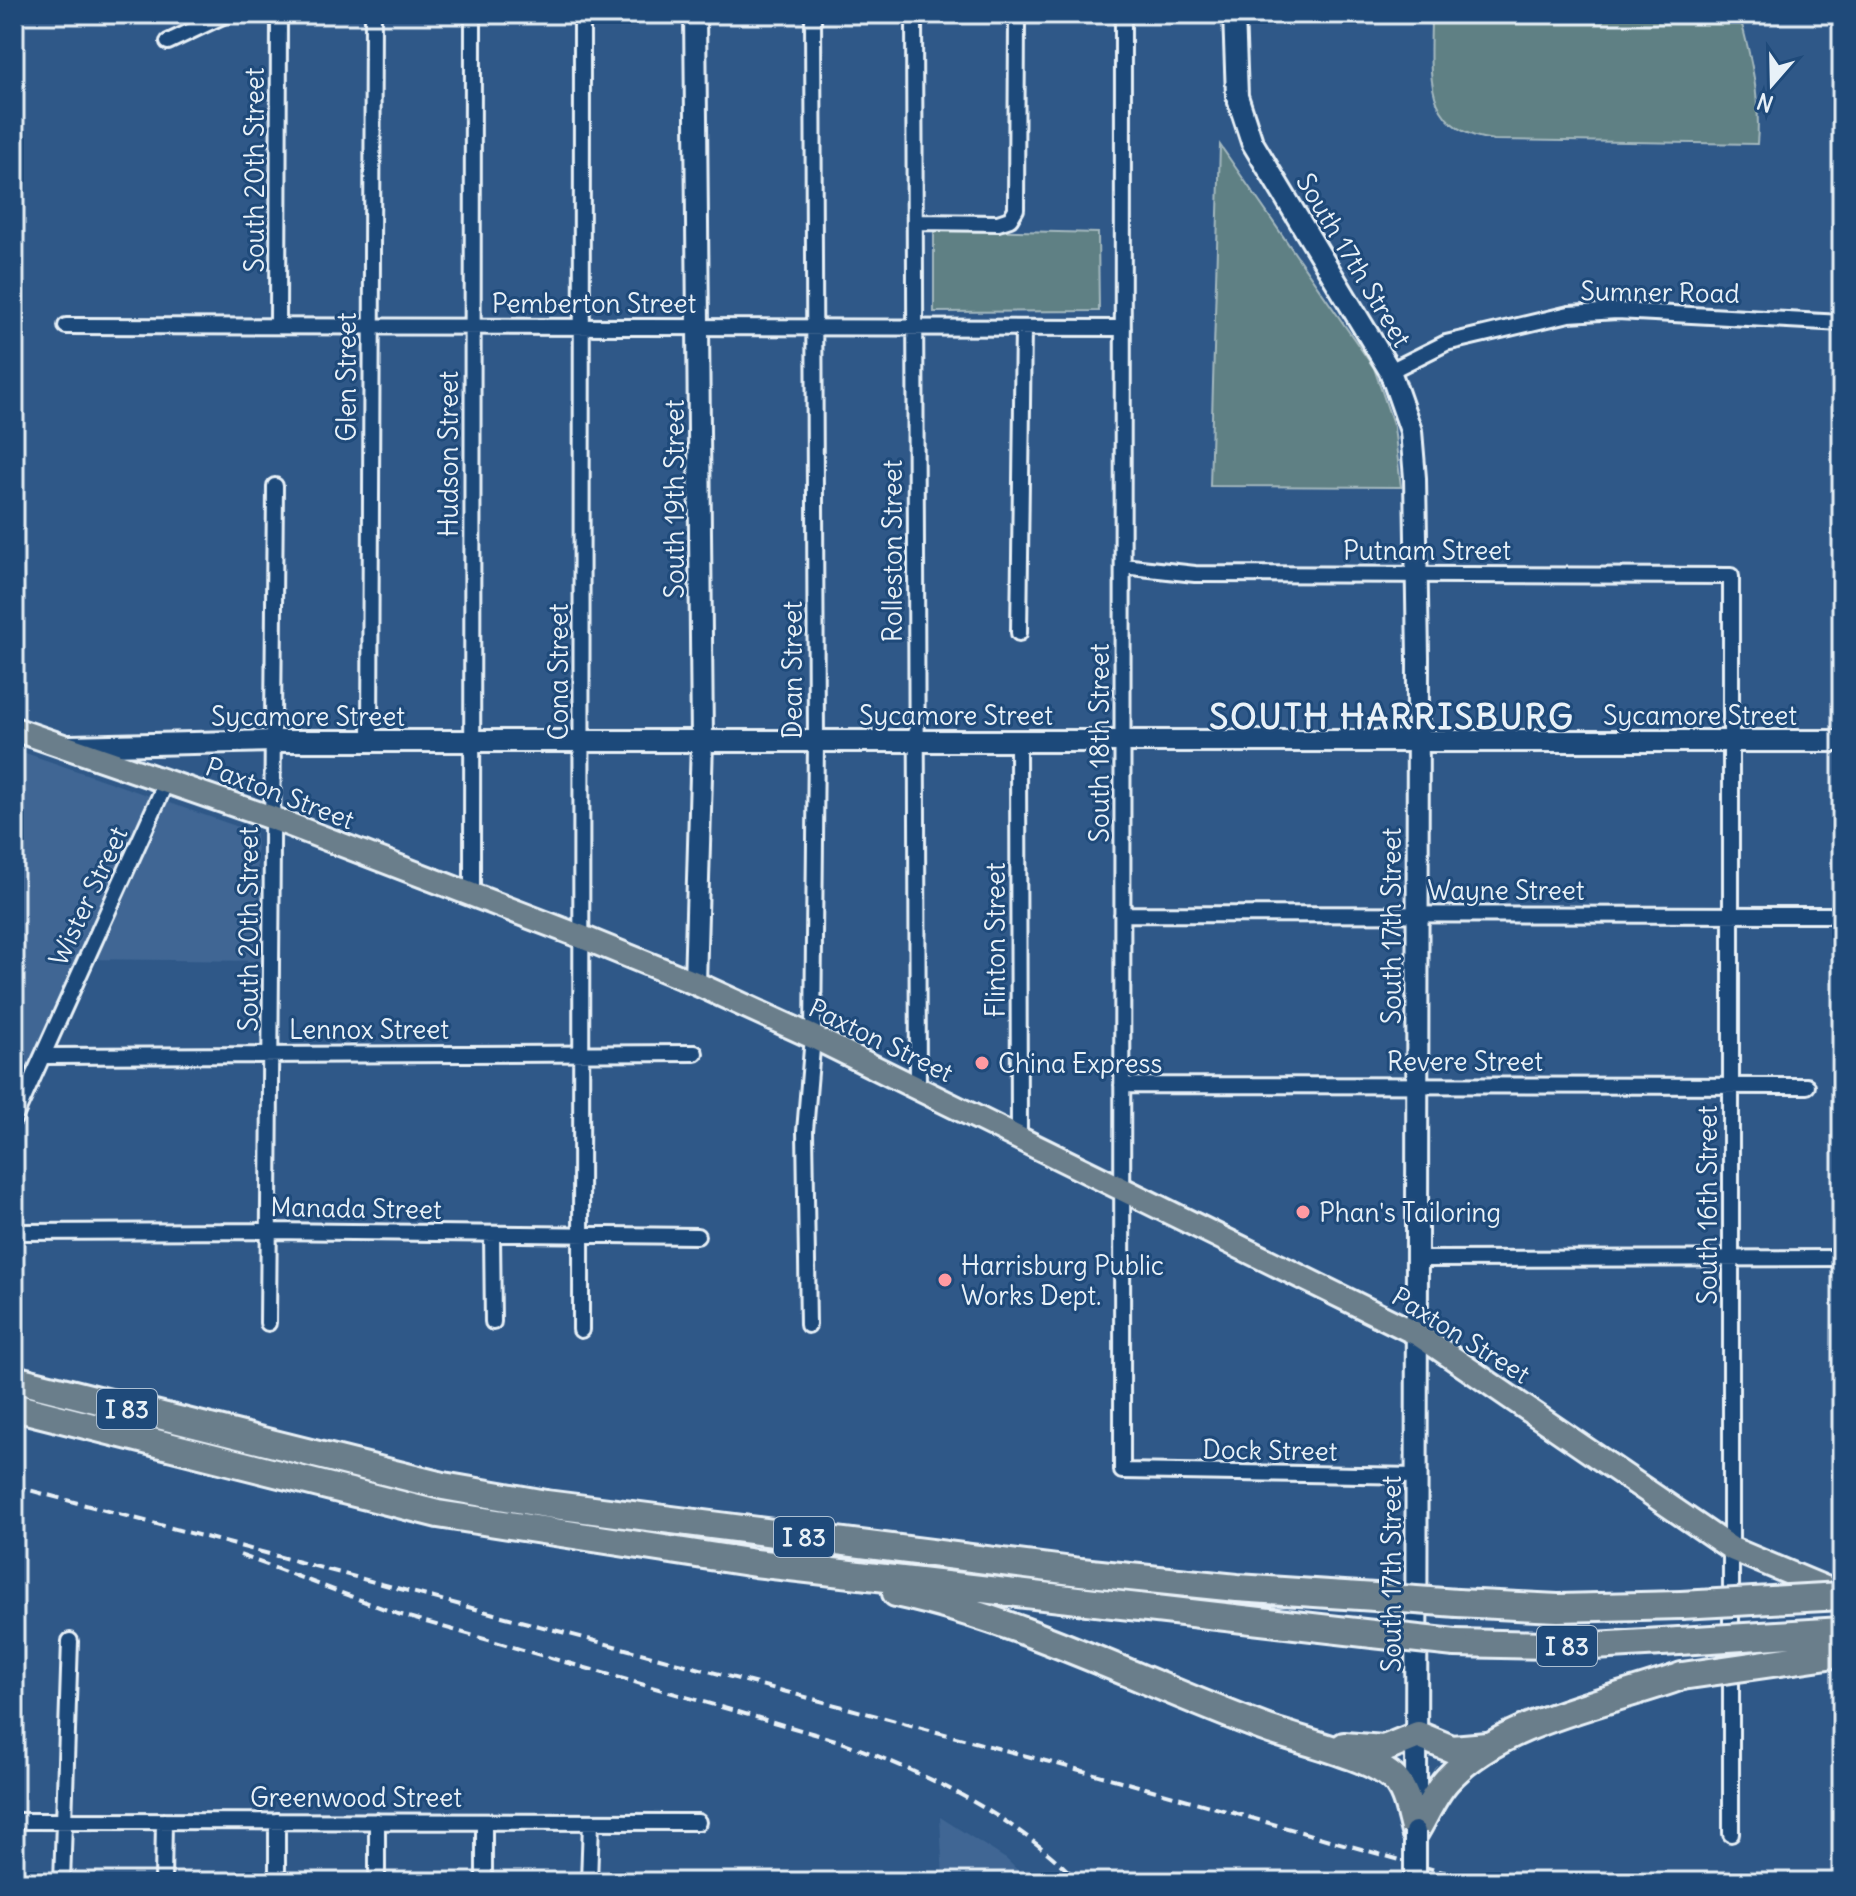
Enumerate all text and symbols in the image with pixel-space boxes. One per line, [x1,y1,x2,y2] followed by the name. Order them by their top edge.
[1732,44,1812,124] north arrow
[238,67,271,272] street label: South 20th Street
[1753,87,1777,119] text: N
[1289,167,1419,353] street label: South 17th Street
[1580,274,1740,310] street label: Sumner Road
[492,287,696,320] street label: Pemberton Street
[330,312,363,442] street label: Glen Street
[432,371,465,537] street label: Hudson Street
[658,399,691,598] street label: South 19th Street
[876,460,909,642] street label: Rolleston Street
[1343,534,1511,567] street label: Putnam Street
[776,601,809,739] street label: Dean Street
[542,603,575,740] street label: Cona Street
[1083,643,1116,842] street label: South 18th Street
[1209,695,1575,738] district label: SOUTH HARRISBURG
[859,699,1053,732] street label: Sycamore Street
[1603,699,1797,732] street label: Sycamore Street
[211,700,405,733] street label: Sycamore Street
[201,750,359,837] street label: Paxton Street
[41,821,135,971] street label: Wister Street
[232,826,265,1031] street label: South 20th Street
[1375,827,1408,1024] street label: South 17th Street
[979,862,1012,1018] street label: Flinton Street
[1428,874,1585,907] street label: Wayne Street
[803,991,959,1089] street label: Paxton Street
[289,1013,449,1046] street label: Lennox Street
[1387,1045,1543,1078] street label: Revere Street
[998,1047,1162,1080] place label: China Express
[973,1054,991,1072] marker: China Express
[1691,1105,1724,1304] street label: South 16th Street
[270,1190,442,1226] street label: Manada Street
[1319,1196,1501,1229] place label: Phan's Tailoring
[1294,1203,1312,1221] marker: Phan's Tailoring
[961,1249,1164,1312] place label: Harrisburg Public Works Dept.
[936,1271,954,1289] marker: Harrisburg Public Works Dept.
[1386,1279,1536,1391] street label: Paxton Street
[97,1389,157,1429] road number: I 83
[1202,1432,1338,1468] street label: Dock Street
[1375,1475,1408,1672] street label: South 17th Street
[774,1517,834,1557] road number: I 83
[1537,1626,1597,1666] road number: I 83
[250,1781,462,1814] street label: Greenwood Street

